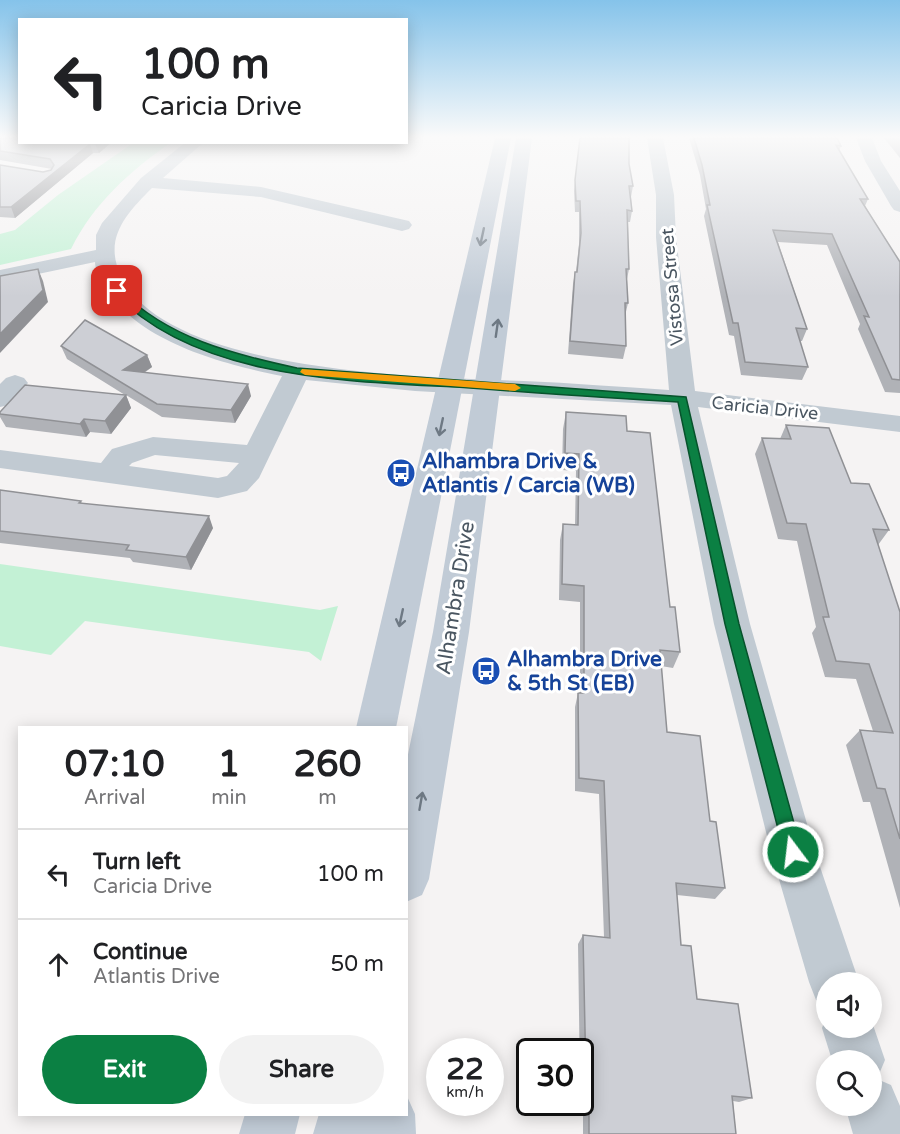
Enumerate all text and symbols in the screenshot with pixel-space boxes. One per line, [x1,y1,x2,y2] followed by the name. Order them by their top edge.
[141,39,270,90] text: 100 m
[42,42,120,120] icon: left
[141,90,302,123] text: Caricia Drive
[476,226,487,246] one-way arrow
[656,227,688,347] street label: Vistosa Street
[91,265,142,316] pin
[100,274,133,307] icon: arrive
[491,319,502,339] one-way arrow
[711,391,819,425] street label: Caricia Drive
[435,417,446,436] one-way arrow
[422,449,635,498] place label: Alhambra Drive & Atlantis / Carcia (WB)
[385,457,417,489] bus stop icon: Alhambra Drive & Atlantis / Carcia (WB)
[431,520,480,677] street label: Alhambra Drive
[395,608,406,627] one-way arrow
[507,647,662,696] place label: Alhambra Drive & 5th St (EB)
[470,655,502,687] bus stop icon: Alhambra Drive & 5th St (EB)
[65,743,165,786] text: 07:10
[218,743,240,786] text: 1
[293,743,361,786] text: 260
[84,786,146,810] text: Arrival
[211,786,247,810] text: min
[318,786,337,810] text: m
[415,791,426,811] one-way arrow
[761,820,825,884] position arrow
[93,849,181,875] text: Turn left
[42,858,75,891] icon: left
[317,861,384,887] text: 100 m
[93,875,212,899] text: Caricia Drive
[93,939,188,965] text: Continue
[42,948,75,981] icon: ahead
[330,951,384,977] text: 50 m
[93,965,220,989] text: Atlantis Drive
[816,972,882,1116] map controls
[816,972,882,1038] button: sound
[42,1035,207,1104] button: Exit
[219,1035,384,1104] button: Share
[516,1038,594,1116] speed limit sign: 30
[816,1050,882,1116] button: search
[446,1051,484,1088] text: 22
[446,1083,484,1101] text: km/h

